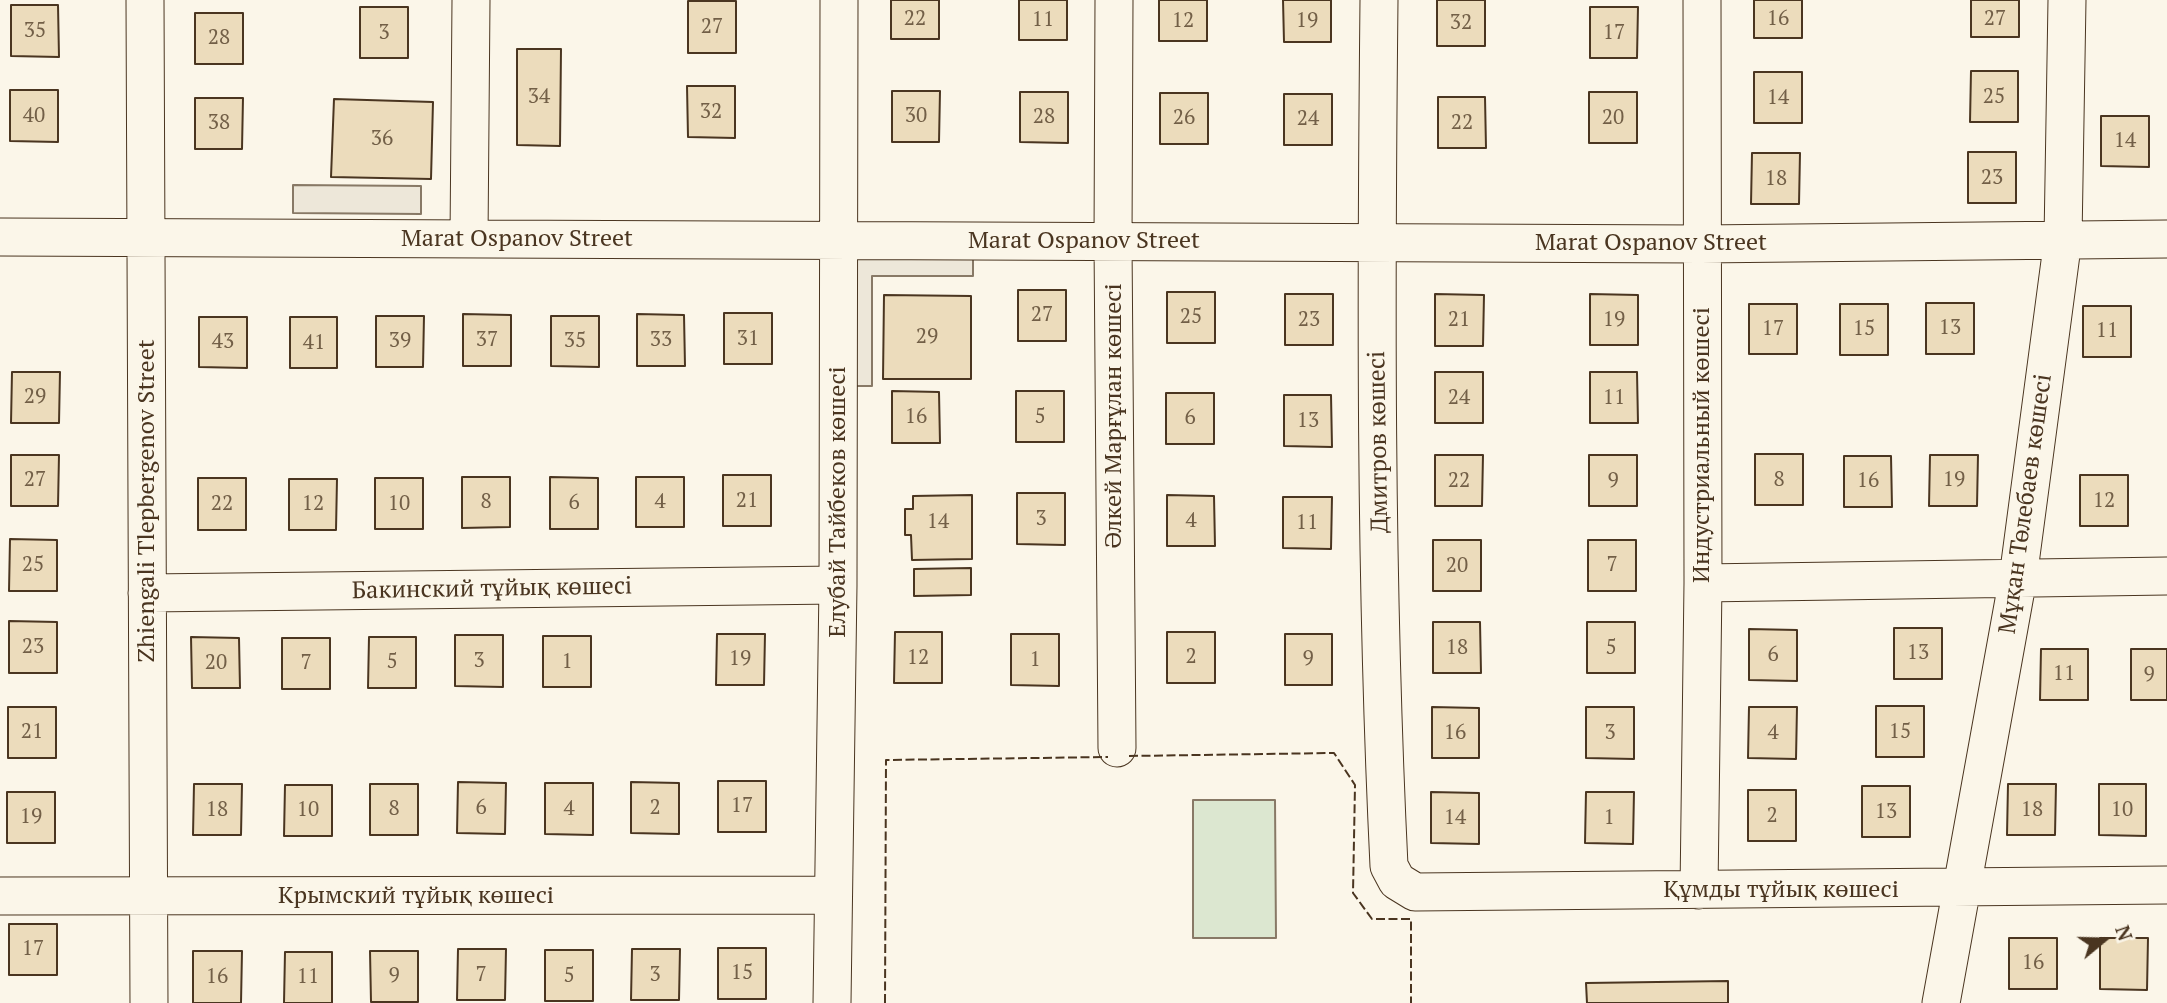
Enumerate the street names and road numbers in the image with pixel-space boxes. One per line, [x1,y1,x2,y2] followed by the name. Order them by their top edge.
[401,225,633,253] street label: Marat Ospanov Street
[968,227,1200,255] street label: Marat Ospanov Street
[1535,229,1767,257] street label: Marat Ospanov Street
[1100,283,1128,549] street label: Әлкей Марғұлан көшесі
[1688,307,1716,583] street label: Индустриальный көшесі
[133,339,161,663] street label: Zhiengali Tlepbergenov Street
[1363,351,1395,533] street label: Дмитров көшесі
[824,366,852,638] street label: Елубай Тайбеков көшесі
[1993,372,2059,636] street label: Мұқан Төлебаев көшесі
[352,572,632,606] street label: Бакинский тұйық көшесі
[1663,876,1899,904] street label: Құмды тұйық көшесі
[278,882,554,910] street label: Крымский тұйық көшесі

